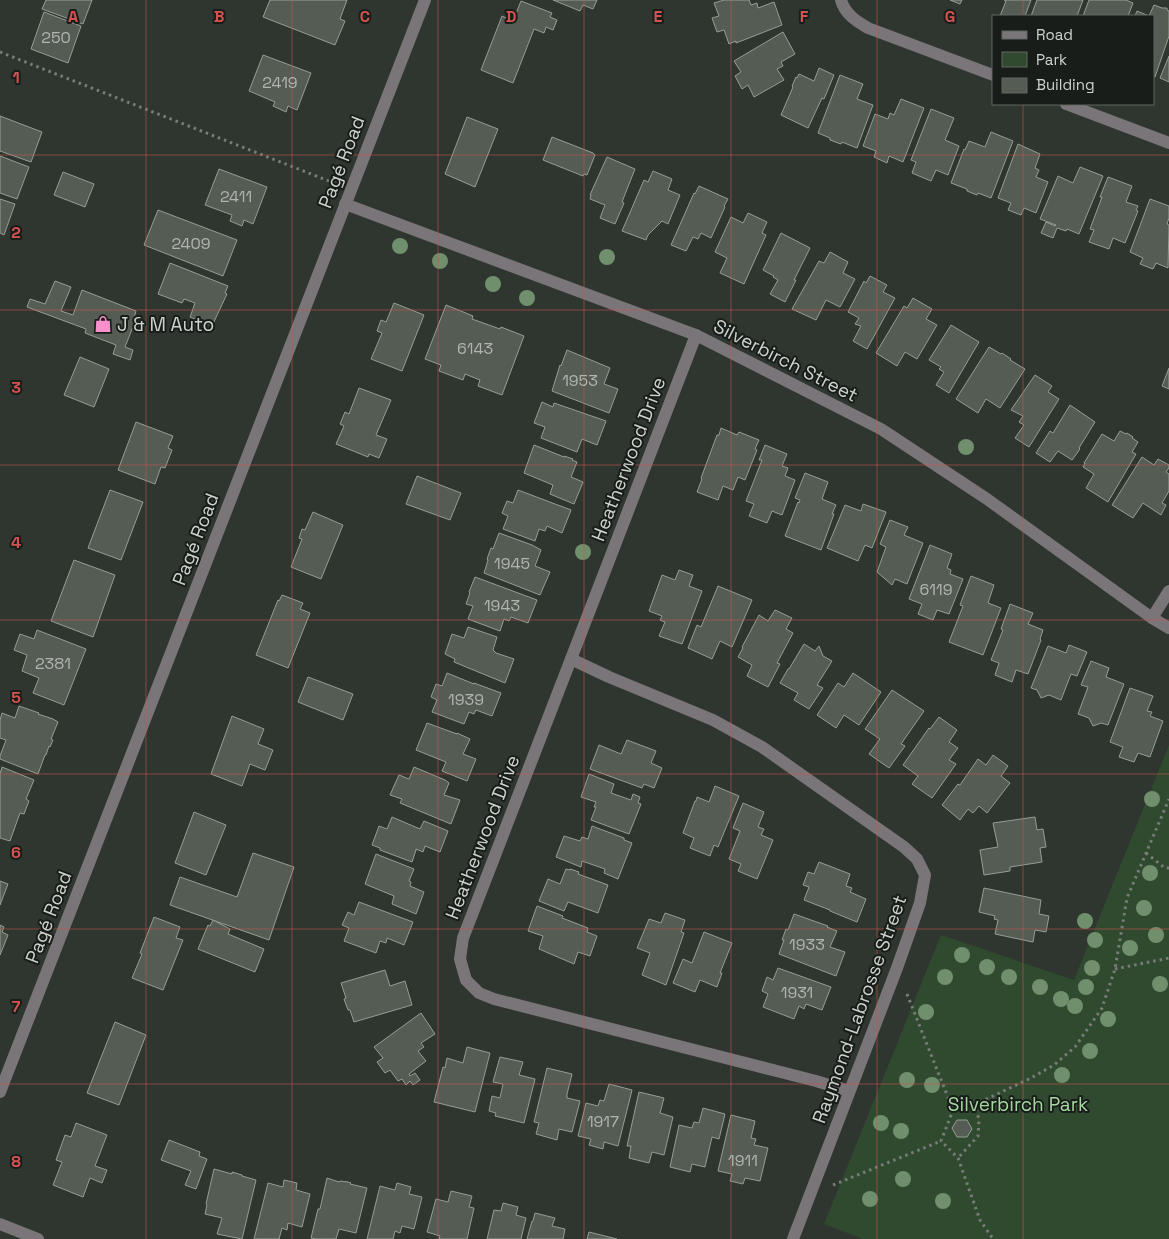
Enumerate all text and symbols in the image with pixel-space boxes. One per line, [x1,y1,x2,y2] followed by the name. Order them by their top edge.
[68,6,78,27] text: A
[214,6,224,27] text: B
[360,6,370,27] text: C
[506,6,516,27] text: D
[654,6,663,27] text: E
[800,6,809,27] text: F
[945,6,955,27] text: G
[992,15,1154,105] legend
[1036,25,1073,44] text: Road
[41,27,71,48] house number: 250
[1036,50,1067,69] text: Park
[12,67,20,88] text: 1
[262,72,298,93] house number: 2419
[1036,75,1095,94] text: Building
[312,112,370,212] street label: Pagé Road
[220,186,252,207] house number: 2411
[11,222,21,243] text: 2
[171,233,211,254] house number: 2409
[117,312,214,337] place label: J & M Auto
[709,313,862,408] street label: Silverbirch Street
[93,314,113,334] shop icon: J & M Auto
[457,338,493,359] house number: 6143
[562,370,598,391] house number: 1953
[586,373,671,545] street label: Heatherwood Drive
[11,377,21,398] text: 3
[166,489,224,589] street label: Pagé Road
[11,532,21,553] text: 4
[494,553,530,574] house number: 1945
[920,579,952,600] house number: 6119
[484,595,520,616] house number: 1943
[35,653,71,674] house number: 2381
[11,687,21,708] text: 5
[448,689,484,710] house number: 1939
[440,751,525,923] street label: Heatherwood Drive
[11,842,21,863] text: 6
[19,867,77,967] street label: Pagé Road
[806,892,912,1127] street label: Raymond-Labrosse Street
[789,934,825,955] house number: 1933
[781,982,813,1003] house number: 1931
[12,996,21,1017] text: 7
[948,1092,1088,1117] park label: Silverbirch Park
[587,1111,619,1132] house number: 1917
[728,1150,758,1171] house number: 1911
[11,1151,21,1172] text: 8

